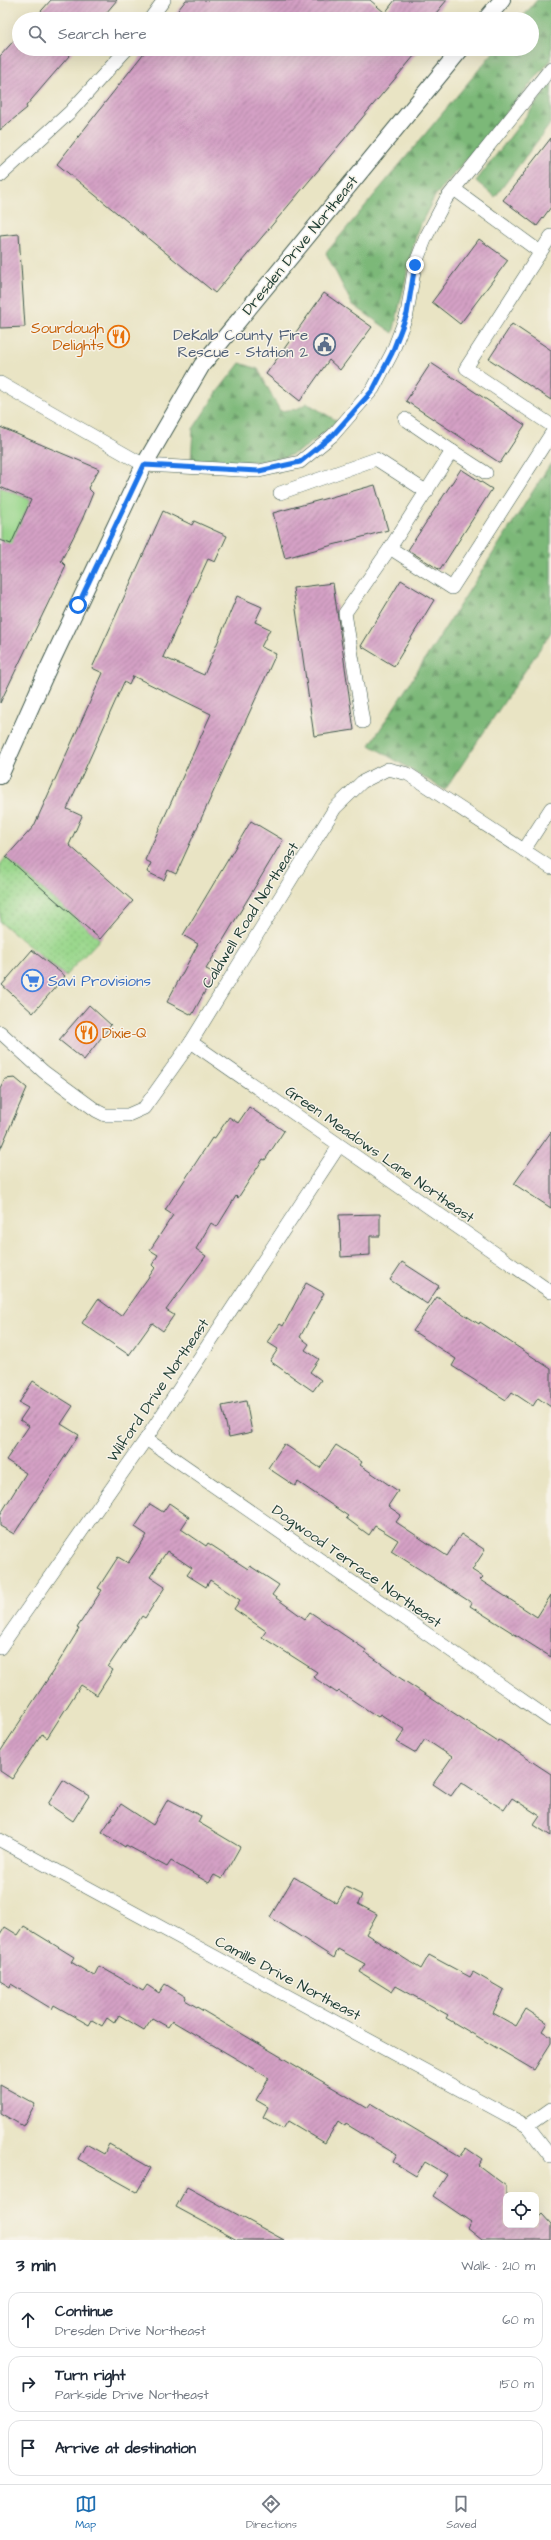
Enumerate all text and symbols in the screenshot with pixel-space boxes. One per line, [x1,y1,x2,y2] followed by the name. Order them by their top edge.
[12,12,539,56] search box
[26,23,48,45] icon: search
[58,24,147,45] text: Search here
[237,171,363,320] street label: Dresden Drive Northeast
[406,256,424,274] route end
[31,318,105,357] place label: Sourdough Delights
[106,324,132,350] restaurant icon: Sourdough Delights
[173,325,308,363] place label: DeKalb County Fire Rescue - Station 2
[311,331,337,357] public building icon: DeKalb County Fire Rescue - Station 2
[69,596,87,614] route start
[197,838,304,992] street label: Caldwell Road Northeast
[20,968,46,994] supermarket icon: Savi Provisions
[48,971,151,992] place label: Savi Provisions
[73,1020,99,1046] restaurant icon: Dixie-Q
[102,1023,147,1044] place label: Dixie-Q
[281,1081,479,1228] street label: Green Meadows Lane Northeast
[102,1314,214,1466] street label: Wilford Drive Northeast
[267,1500,446,1634] street label: Dogwood Terrace Northeast
[211,1931,364,2026] street label: Camille Drive Northeast
[503,2192,539,2228] map controls
[503,2192,539,2228] button: locate
[16,2254,56,2278] text: 3 min
[461,2257,535,2275] text: Walk · 210 m
[55,2301,113,2322] text: Continue
[17,2309,39,2331] icon: ahead
[502,2311,534,2329] text: 60 m
[55,2322,206,2340] text: Dresden Drive Northeast
[55,2365,126,2386] text: Turn right
[17,2373,39,2395] icon: right
[500,2375,534,2393] text: 150 m
[55,2386,209,2404] text: Parkside Drive Northeast
[17,2437,39,2459] icon: arrive
[55,2438,196,2459] text: Arrive at destination
[75,2493,97,2532] tab: Map
[246,2493,297,2532] tab: Directions
[446,2493,476,2532] tab: Saved

